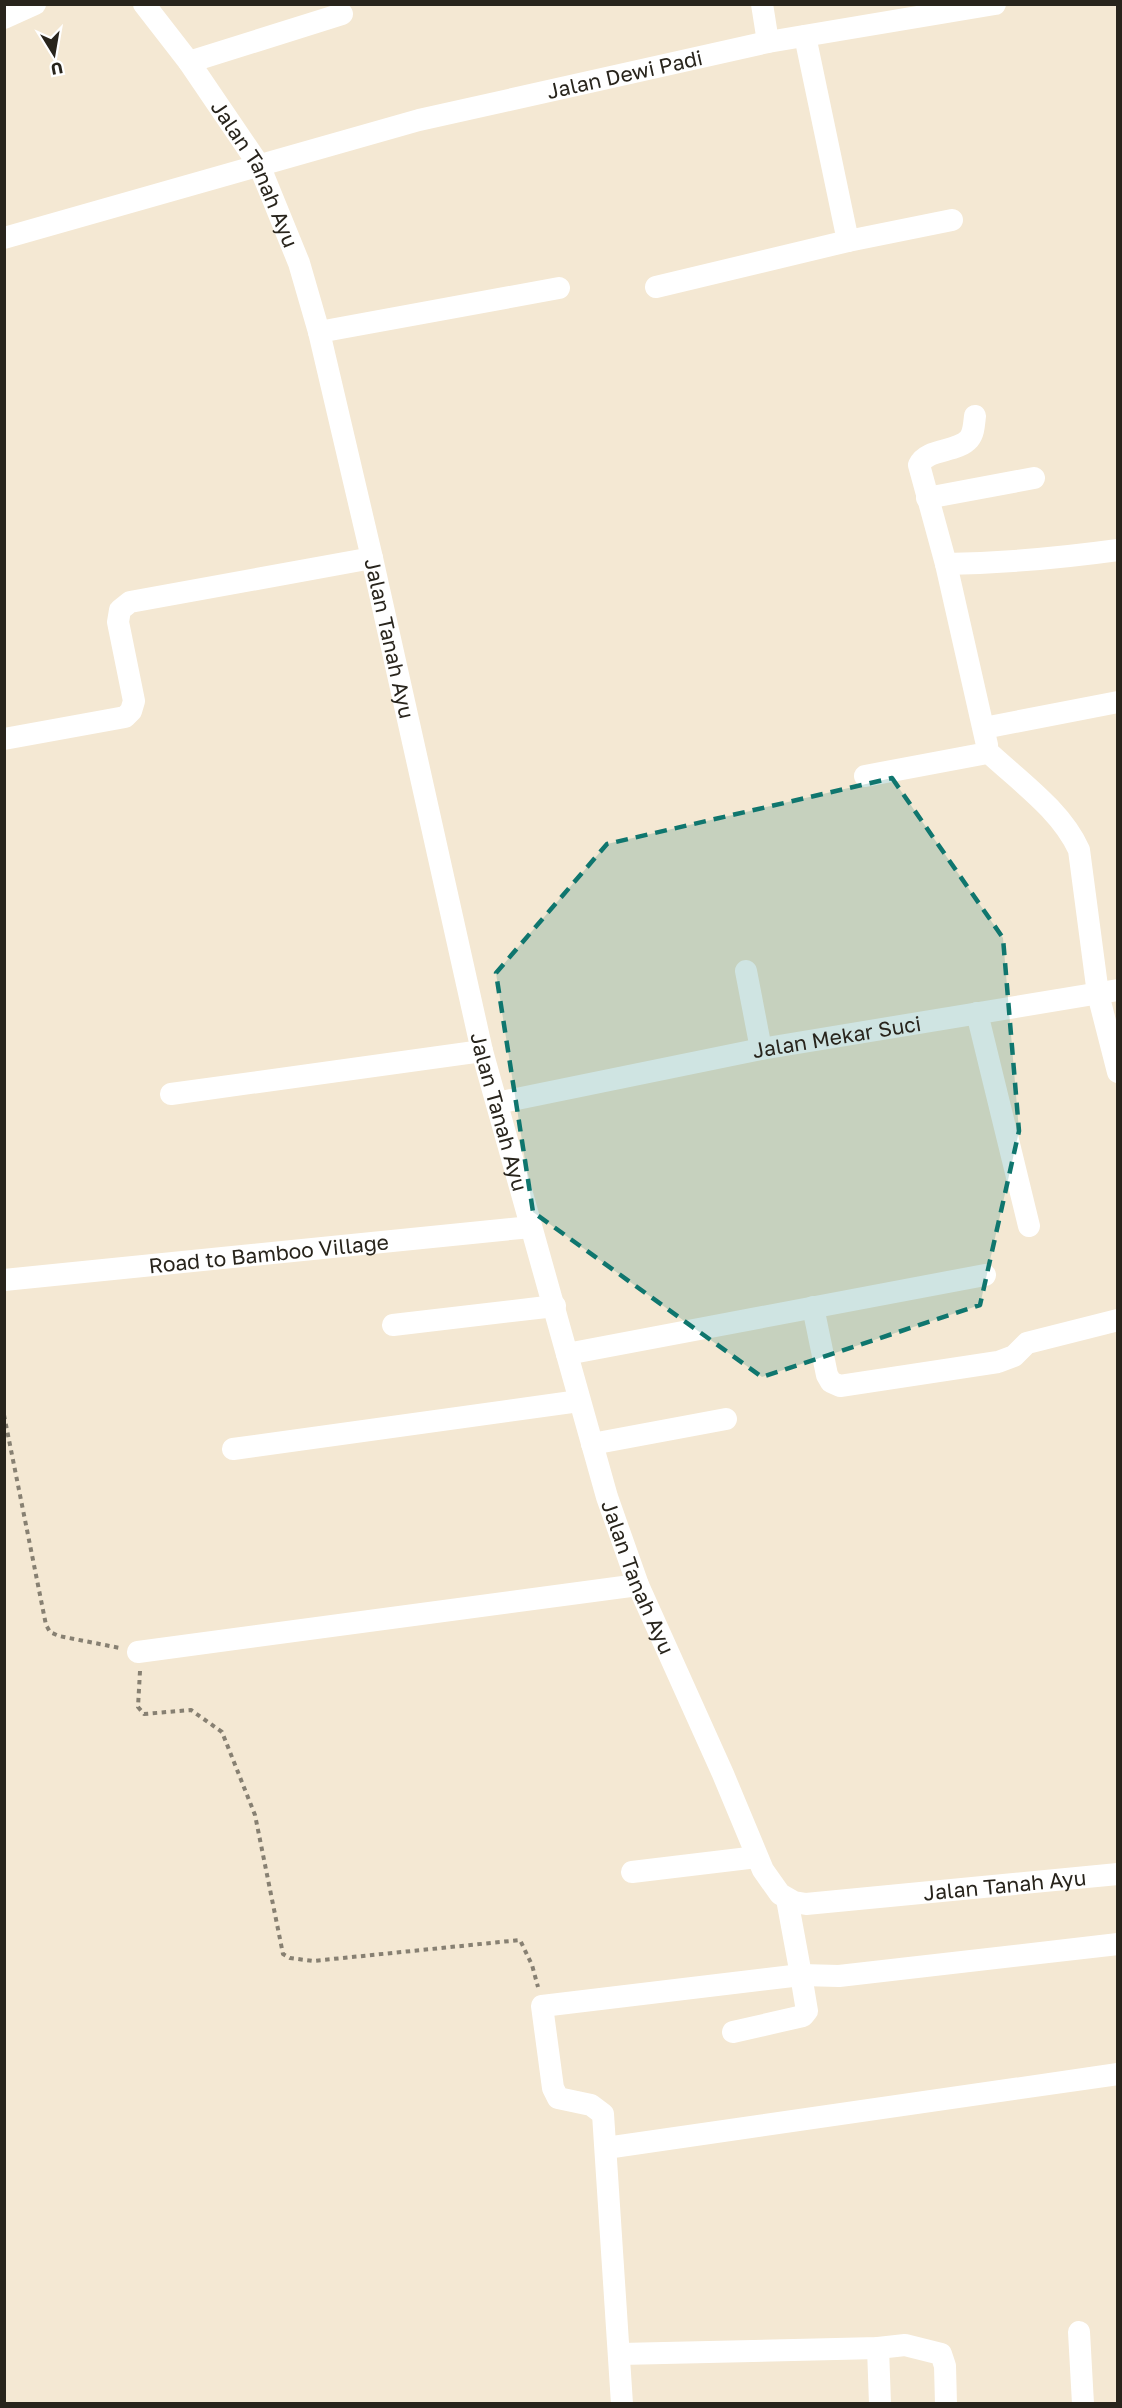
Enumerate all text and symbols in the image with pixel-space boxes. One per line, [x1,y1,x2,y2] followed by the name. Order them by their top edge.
[24,24,84,84] north arrow
[544,44,705,104] street label: Jalan Dewi Padi
[49,58,65,80] text: U
[206,95,304,251] street label: Jalan Tanah Ayu
[359,556,420,721] street label: Jalan Tanah Ayu
[750,1010,923,1064] street label: Jalan Mekar Suci
[465,1030,534,1194] street label: Jalan Tanah Ayu
[147,1228,390,1278] street label: Road to Bamboo Village
[596,1497,680,1658] street label: Jalan Tanah Ayu
[922,1864,1087,1906] street label: Jalan Tanah Ayu

